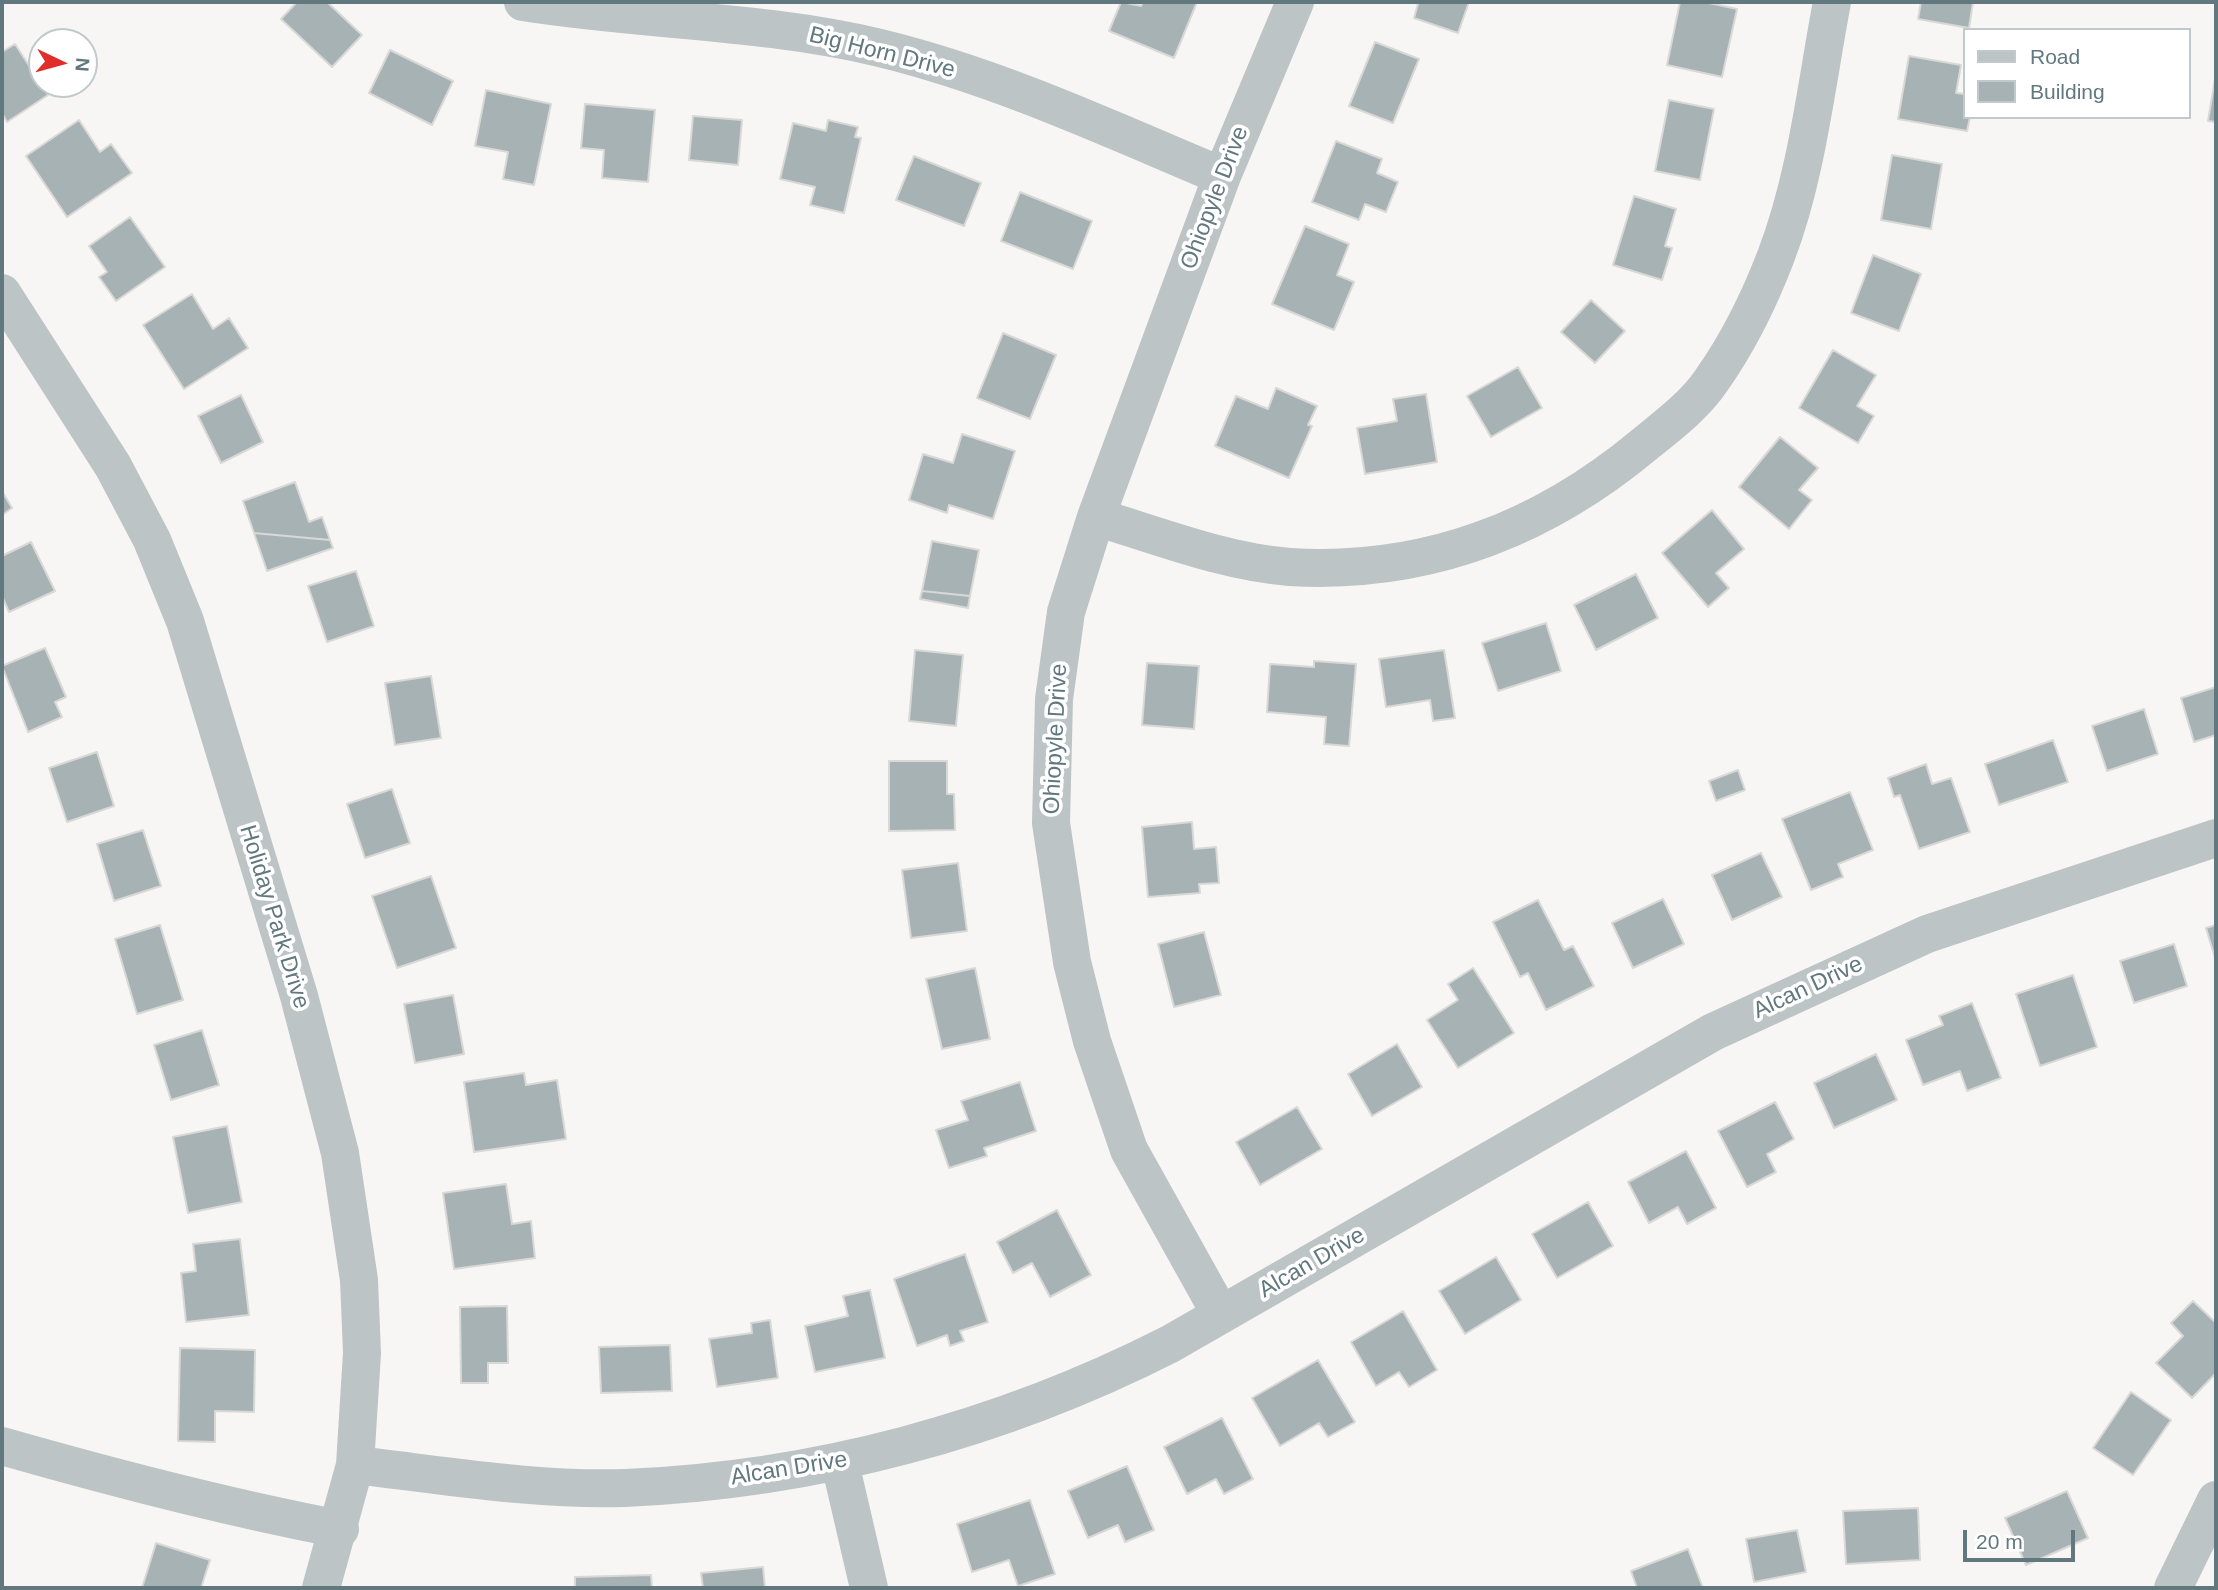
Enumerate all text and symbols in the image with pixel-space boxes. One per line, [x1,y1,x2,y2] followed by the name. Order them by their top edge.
[806,22,958,84] street label: Big Horn Drive
[28,28,98,98] north arrow
[1962,28,2190,119] legend
[2030,45,2080,68] text: Road
[71,57,93,72] text: N
[2030,80,2105,103] text: Building
[1175,123,1255,273] street label: Ohiopyle Drive
[1038,663,1074,815] street label: Ohiopyle Drive
[233,822,315,1012] street label: Holiday Park Drive
[1749,951,1867,1025] street label: Alcan Drive
[1254,1222,1370,1304] street label: Alcan Drive
[729,1446,849,1492] street label: Alcan Drive
[1966,1516,2078,1560] scale bar
[1976,1530,2023,1553] text: 20 m

